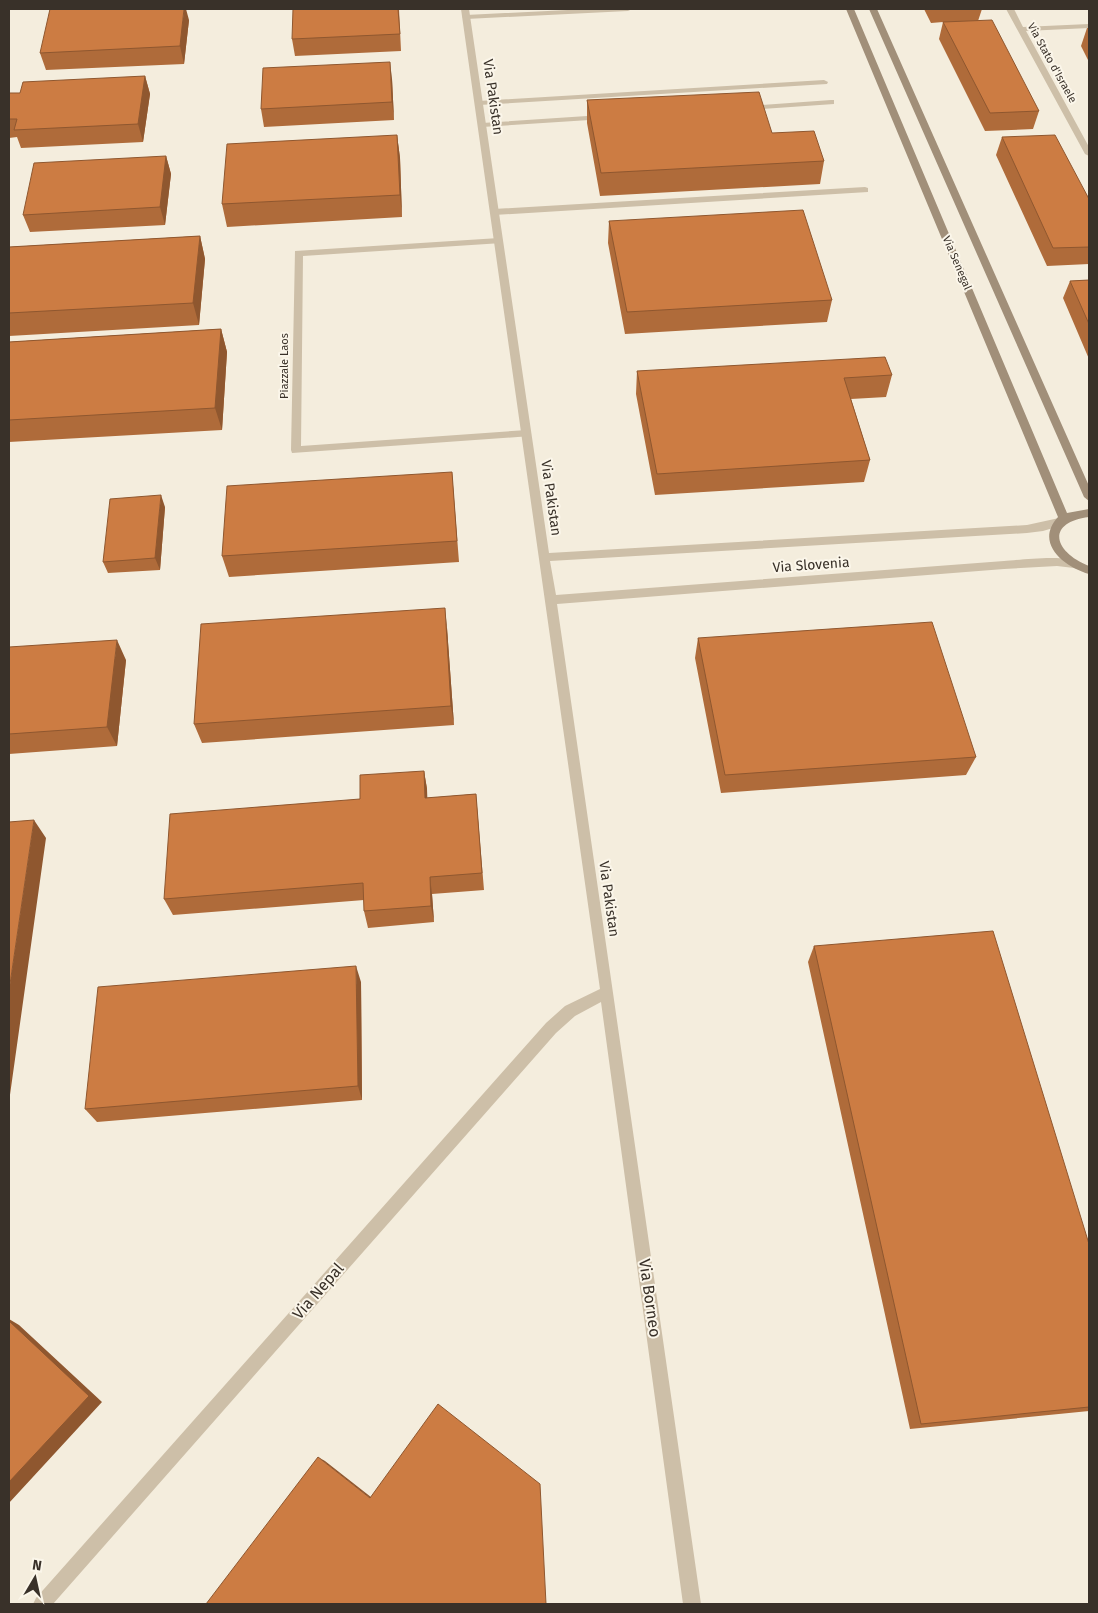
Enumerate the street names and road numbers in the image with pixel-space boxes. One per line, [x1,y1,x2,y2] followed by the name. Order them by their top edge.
[1025,21,1079,105] street label: Via Stato d'Israele
[479,58,507,136] street label: Via Pakistan
[940,234,974,292] street label: Via Senegal
[278,333,291,399] street label: Piazzale Laos
[537,459,565,537] street label: Via Pakistan
[772,554,850,576] street label: Via Slovenia
[595,860,623,938] street label: Via Pakistan
[635,1258,665,1338] street label: Via Borneo
[288,1259,348,1323] street label: Via Nepal

